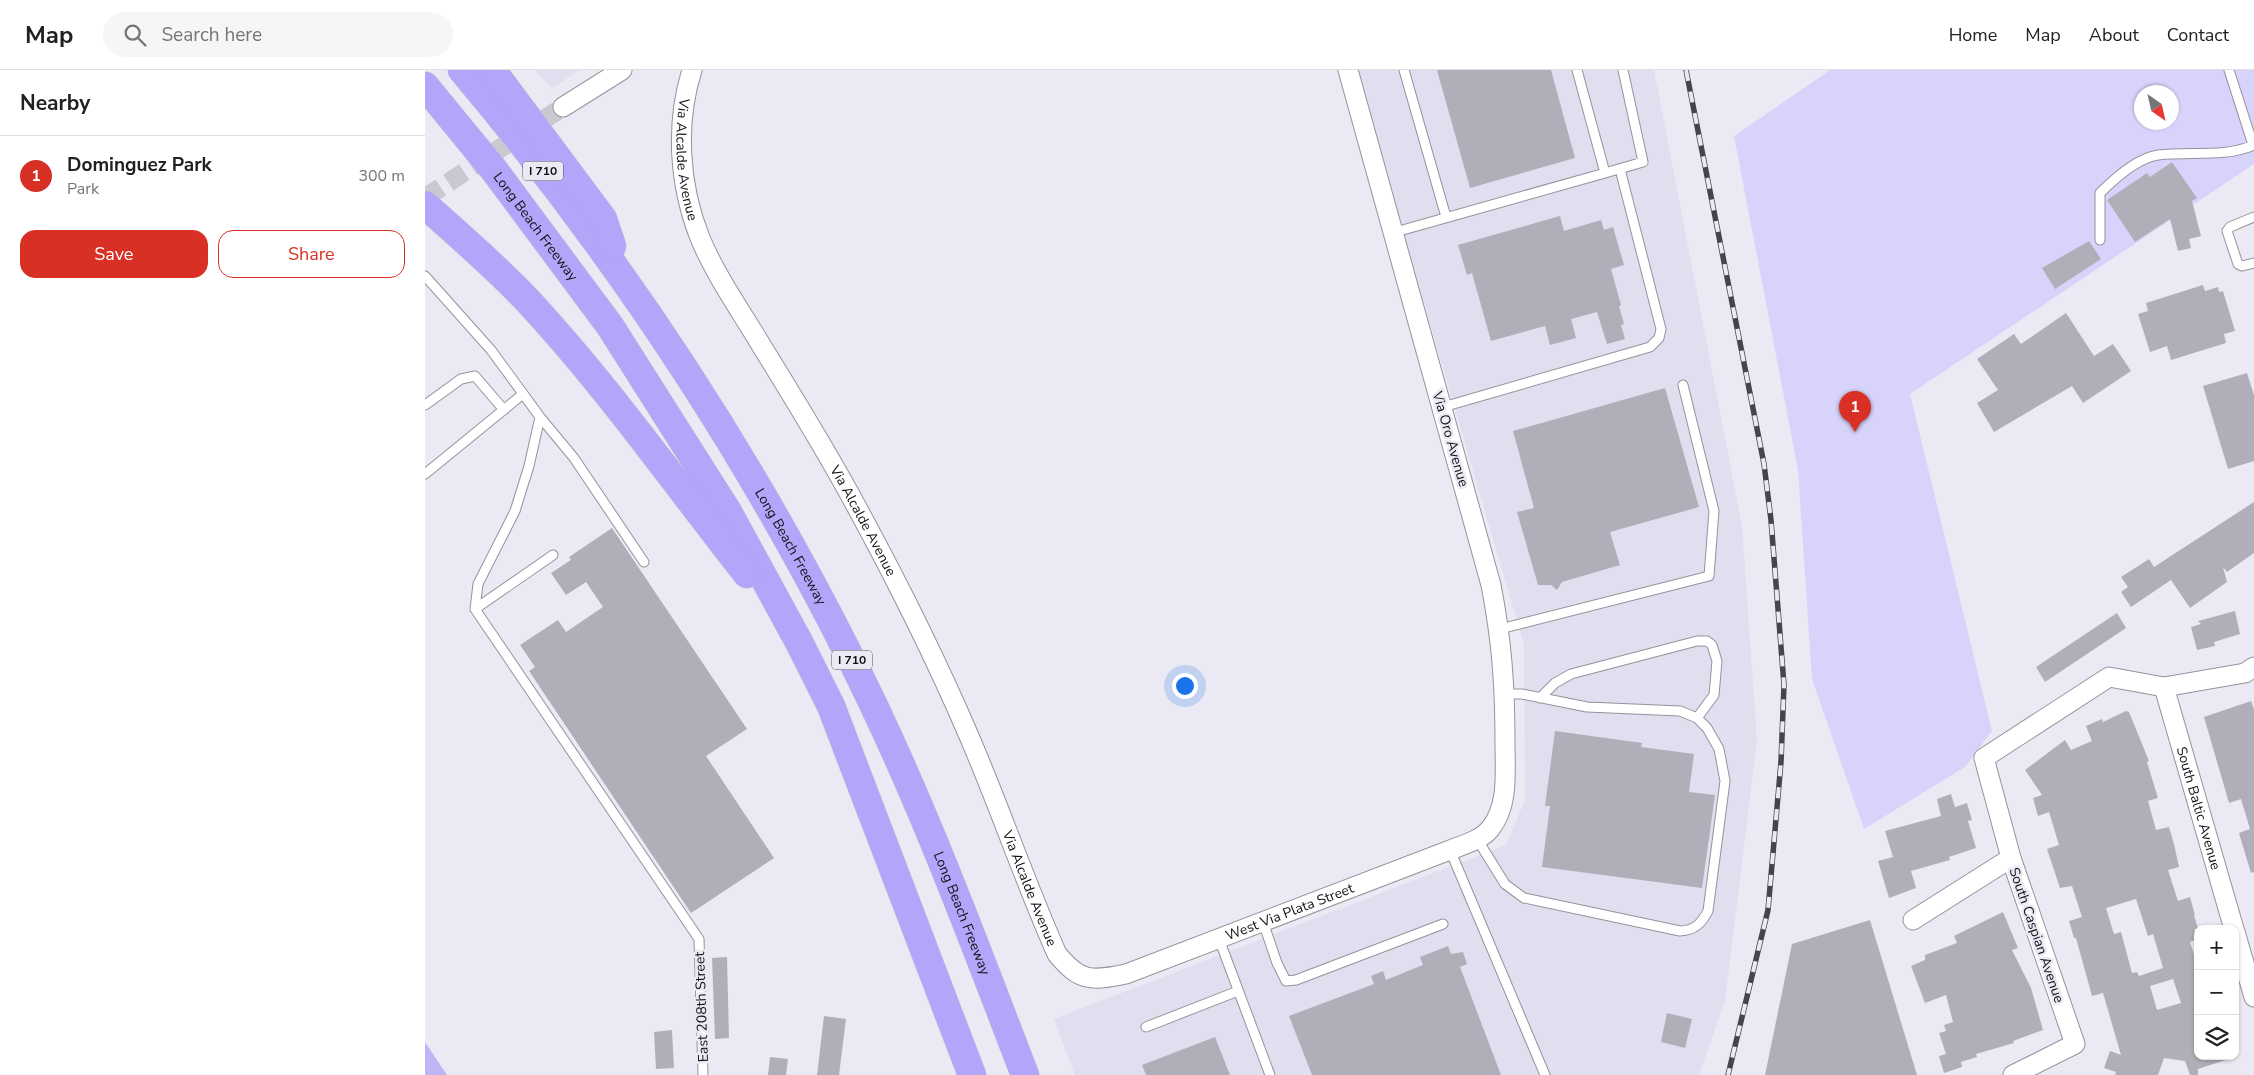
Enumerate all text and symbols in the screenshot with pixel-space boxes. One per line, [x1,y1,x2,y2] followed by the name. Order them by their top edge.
[103,12,453,57] search box
[25,19,73,51] text: Map
[121,21,149,49] icon: search
[161,22,262,48] text: Search here
[1949,23,1997,47] text: Home
[2025,23,2061,47] text: Map
[2089,23,2139,47] text: About
[2167,23,2229,47] text: Contact
[2134,85,2179,130] north arrow
[20,89,90,117] text: Nearby
[671,96,702,223] street label: Via Alcalde Avenue
[67,152,212,178] text: Dominguez Park
[523,162,563,180] road number: I 710
[31,165,41,187] text: 1
[358,165,405,187] text: 300 m
[489,168,583,286] street label: Long Beach Freeway
[67,178,99,200] text: Park
[20,230,208,278] button: Save
[218,230,405,278] button: Share
[1428,388,1473,489] street label: Via Oro Avenue
[1839,391,1871,432] pin: 1
[825,461,901,579] street label: Via Alcalde Avenue
[750,485,831,609] street label: Long Beach Freeway
[832,650,872,670] road number: I 710
[1172,673,1198,699] your location
[2172,744,2225,872] street label: South Baltic Avenue
[998,827,1061,949] street label: Via Alcalde Avenue
[929,849,995,978] street label: Long Beach Freeway
[2004,865,2069,1005] street label: South Caspian Avenue
[1223,879,1357,945] street label: West Via Plata Street
[2194,925,2239,1060] map controls
[2194,925,2239,970] button: +
[690,951,713,1063] street label: East 208th Street
[2194,970,2239,1015] button: −
[2194,1015,2239,1060] button: layers

